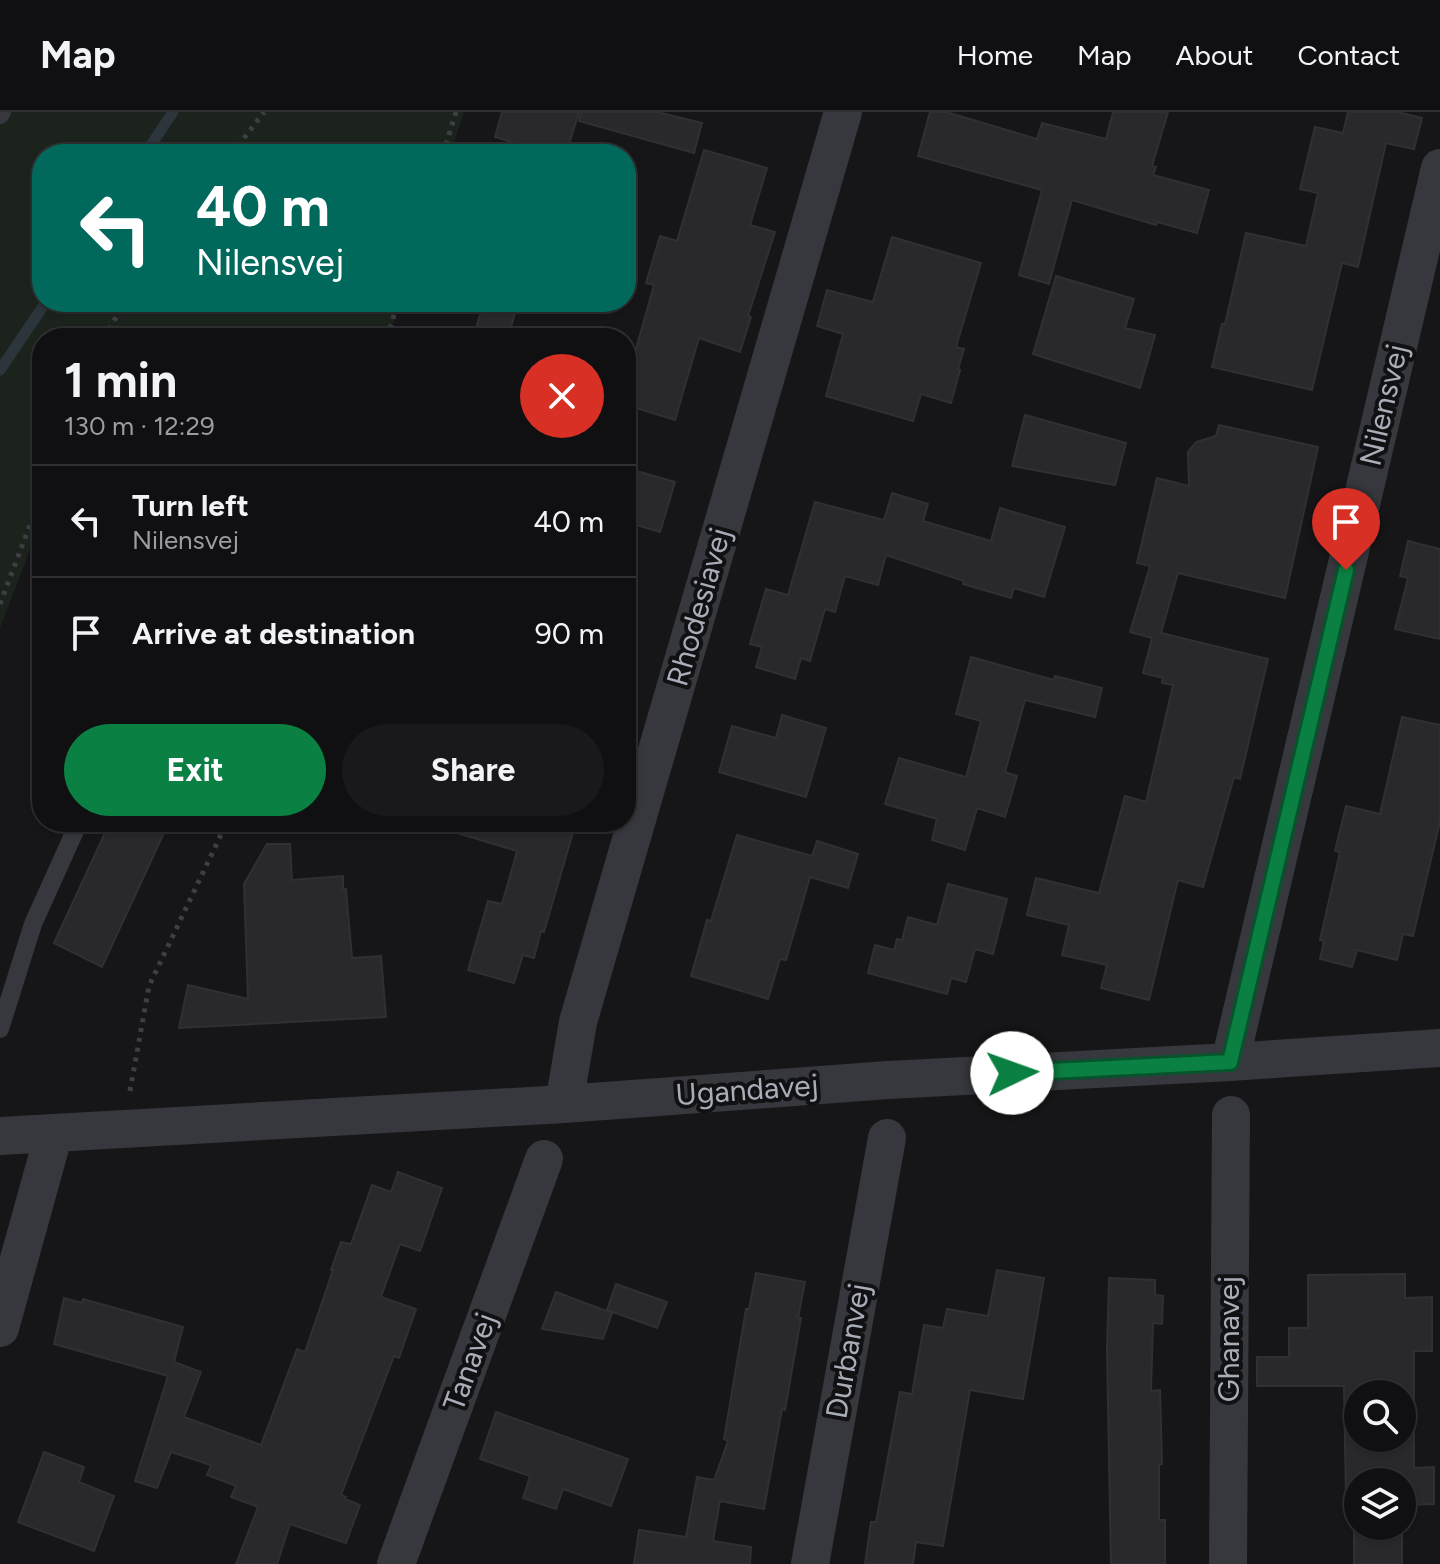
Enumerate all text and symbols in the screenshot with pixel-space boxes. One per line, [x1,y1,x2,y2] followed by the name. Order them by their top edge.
[40,32,116,78] text: Map
[957,38,1033,72] text: Home
[1077,38,1132,72] text: Map
[1176,38,1253,72] text: About
[1297,38,1400,72] text: Contact
[196,173,330,240] text: 40 m
[64,176,168,280] icon: left
[196,241,344,284] text: Nilensvej
[1352,341,1415,469] street label: Nilensvej
[64,351,177,409] text: 1 min
[520,354,604,438] button: close
[64,410,215,442] text: 130 m · 12:29
[132,487,249,524] text: Turn left
[1312,488,1380,570] pin
[64,499,108,543] icon: left
[1324,500,1368,544] icon: arrive
[533,503,604,540] text: 40 m
[132,524,239,556] text: Nilensvej
[658,524,739,690] street label: Rhodesiavej
[64,611,108,655] icon: arrive
[132,615,415,652] text: Arrive at destination
[535,615,604,652] text: 90 m
[64,724,326,816] button: Exit
[342,724,604,816] button: Share
[970,1031,1054,1115] position arrow
[674,1066,820,1113] street label: Ugandavej
[1210,1276,1247,1402] street label: Ghanavej
[817,1280,878,1421] street label: Durbanvej
[435,1308,504,1416] street label: Tanavej
[1344,1380,1416,1540] map controls
[1344,1380,1416,1452] button: search
[1344,1468,1416,1540] button: layers

